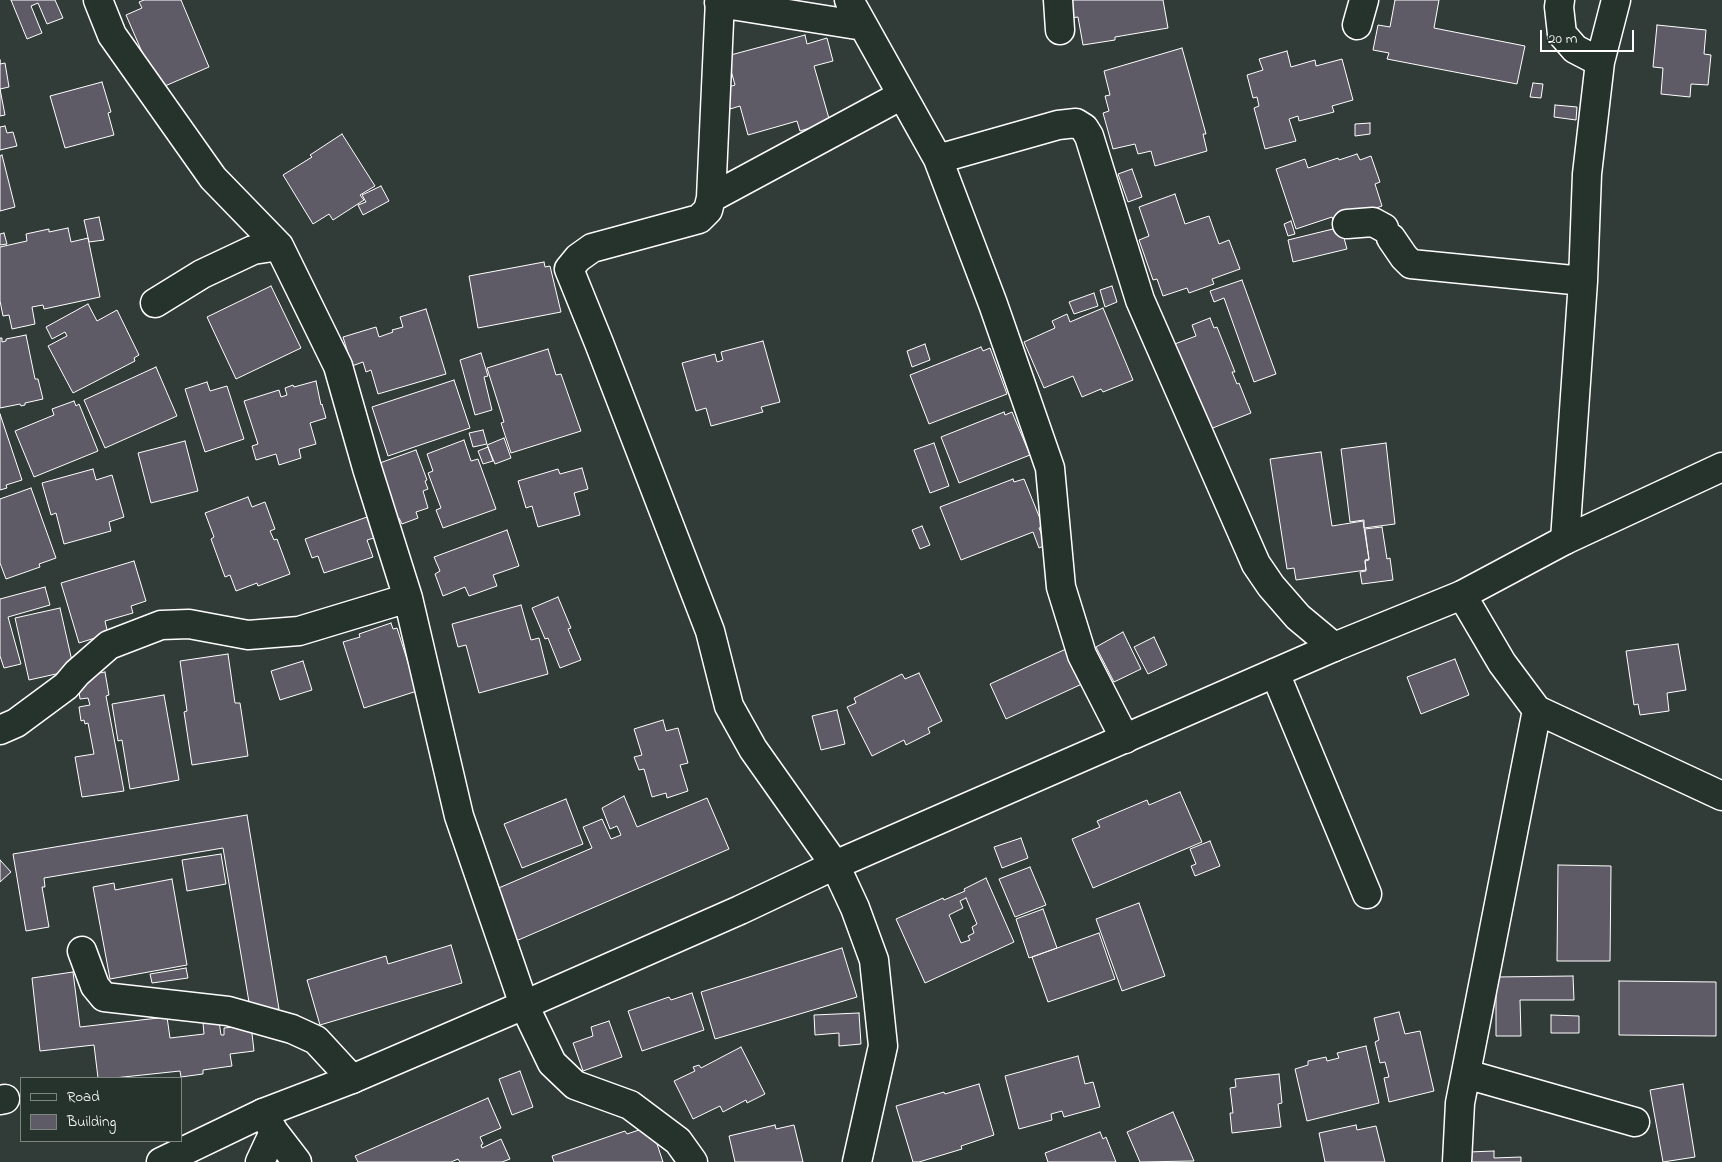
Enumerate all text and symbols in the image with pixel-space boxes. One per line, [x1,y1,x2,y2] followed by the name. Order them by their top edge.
[1542,20,1636,52] scale bar
[1548,28,1577,50] text: 20 m
[20,1077,182,1142] legend
[67,1086,100,1108] text: Road
[67,1111,116,1133] text: Building

